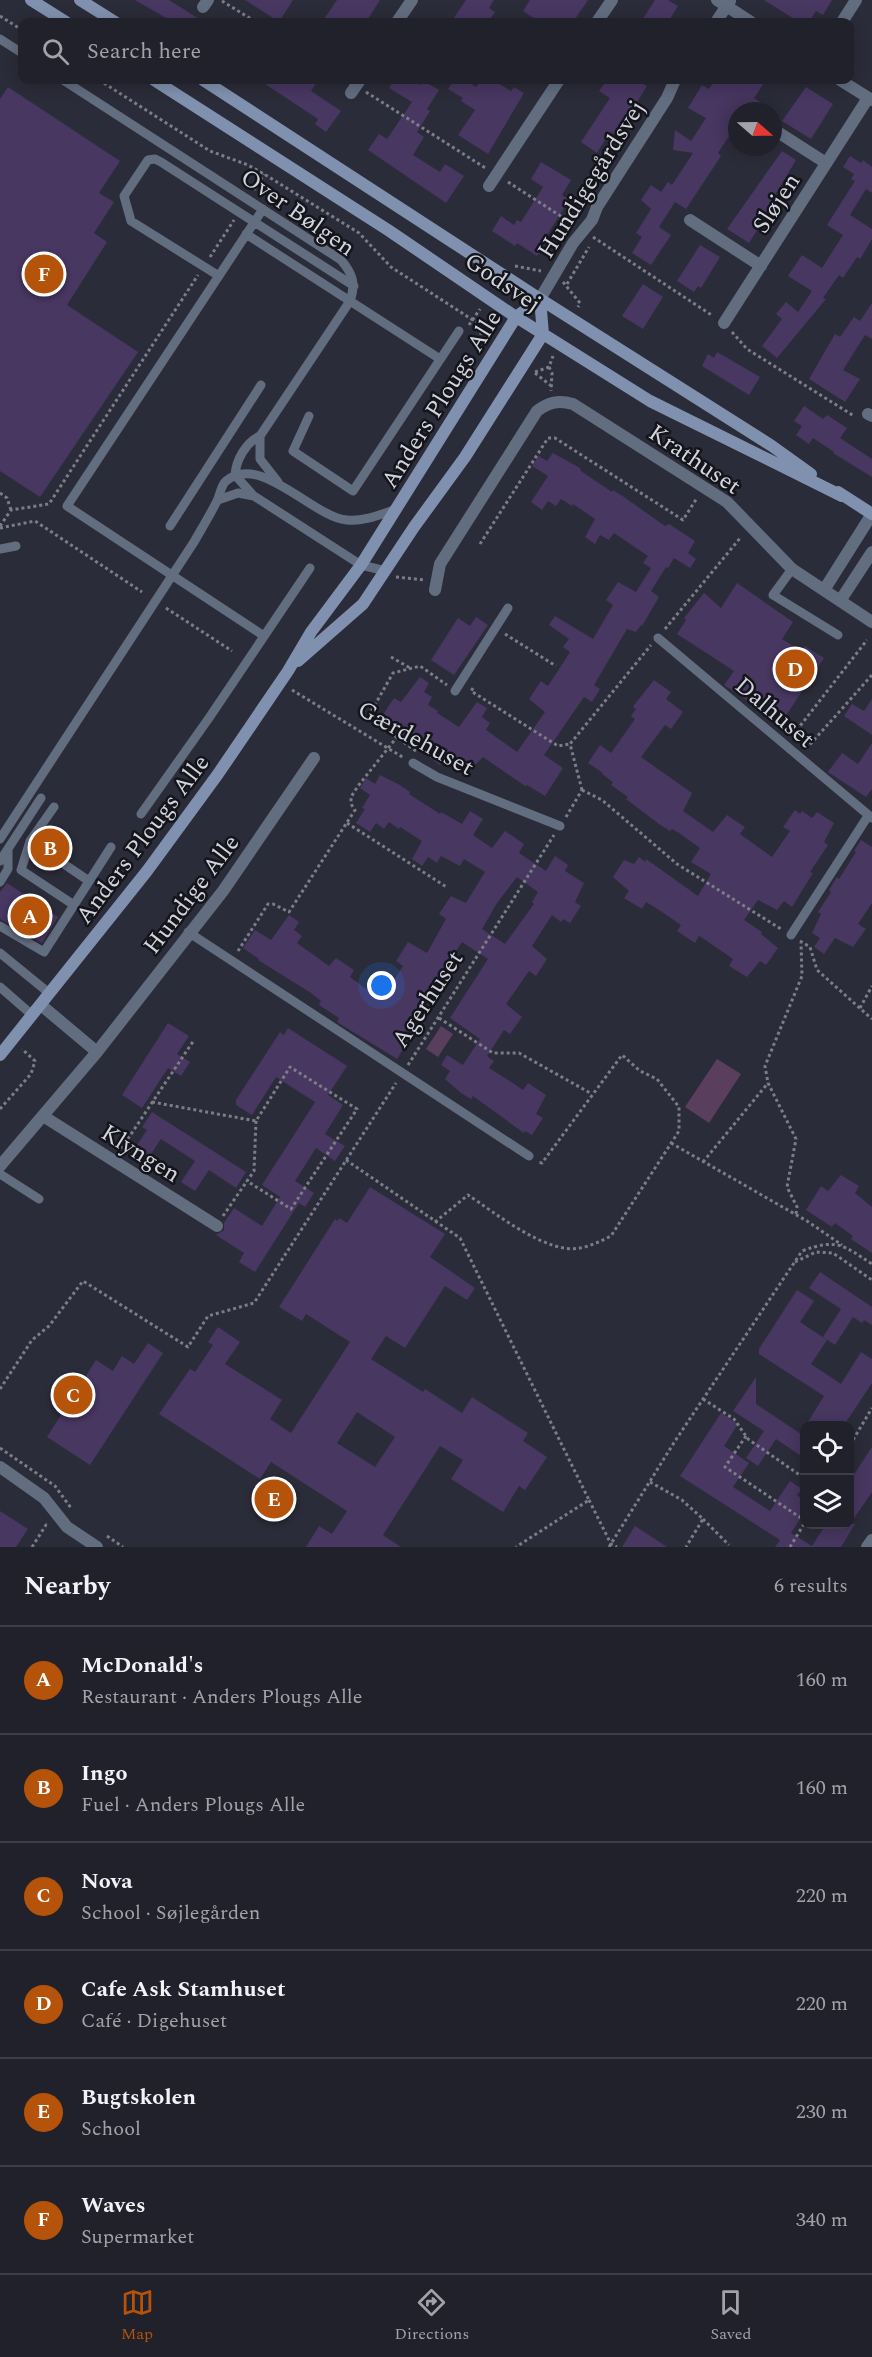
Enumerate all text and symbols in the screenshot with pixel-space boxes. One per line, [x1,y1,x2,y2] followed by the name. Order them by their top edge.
[18,18,854,84] search box
[39,35,72,68] icon: search
[87,35,201,68] text: Search here
[529,93,655,266] street label: Hundigegårdsvej
[728,102,782,156] north arrow
[233,160,362,266] street label: Over Bølgen
[744,166,810,241] street label: Sløjen
[457,244,548,322] street label: Godsvej
[24,252,63,296] pin: F
[372,303,511,496] street label: Anders Plougs Alle
[641,416,748,504] street label: Krathuset
[776,646,814,692] pin: D
[729,670,821,754] street label: Dalhuset
[351,692,480,786] street label: Gærdehuset
[67,747,219,932] street label: Anders Plougs Alle
[31,826,70,870] pin: B
[135,827,249,962] street label: Hundige Alle
[10,894,50,938] pin: A
[383,944,473,1055] street label: Agerhuset
[367,971,396,1000] your location
[94,1115,187,1192] street label: Klyngen
[54,1372,92,1418] pin: C
[800,1421,854,1529] map controls
[800,1421,854,1475] button: locate
[800,1475,854,1529] button: layers
[254,1476,294,1522] pin: E
[24,1566,110,1606] text: Nearby
[774,1571,848,1601] text: 6 results
[81,1649,203,1682] text: McDonald's
[36,1665,51,1695] text: A
[796,1665,848,1695] text: 160 m
[81,1682,362,1712] text: Restaurant · Anders Plougs Alle
[81,1757,128,1790] text: Ingo
[36,1773,51,1803] text: B
[796,1773,848,1803] text: 160 m
[81,1790,305,1820] text: Fuel · Anders Plougs Alle
[81,1865,133,1898] text: Nova
[36,1881,51,1911] text: C
[796,1881,848,1911] text: 220 m
[81,1898,260,1928] text: School · Søjlegården
[81,1973,285,2006] text: Cafe Ask Stamhuset
[35,1989,52,2019] text: D
[796,1989,848,2019] text: 220 m
[81,2006,227,2036] text: Café · Digehuset
[81,2081,196,2114] text: Bugtskolen
[37,2097,50,2127] text: E
[796,2097,848,2127] text: 230 m
[81,2114,141,2144] text: School
[81,2189,146,2222] text: Waves
[37,2205,50,2235] text: F
[796,2205,848,2235] text: 340 m
[81,2222,194,2252] text: Supermarket
[121,2286,154,2346] tab: Map
[395,2286,469,2346] tab: Directions
[710,2286,751,2346] tab: Saved

